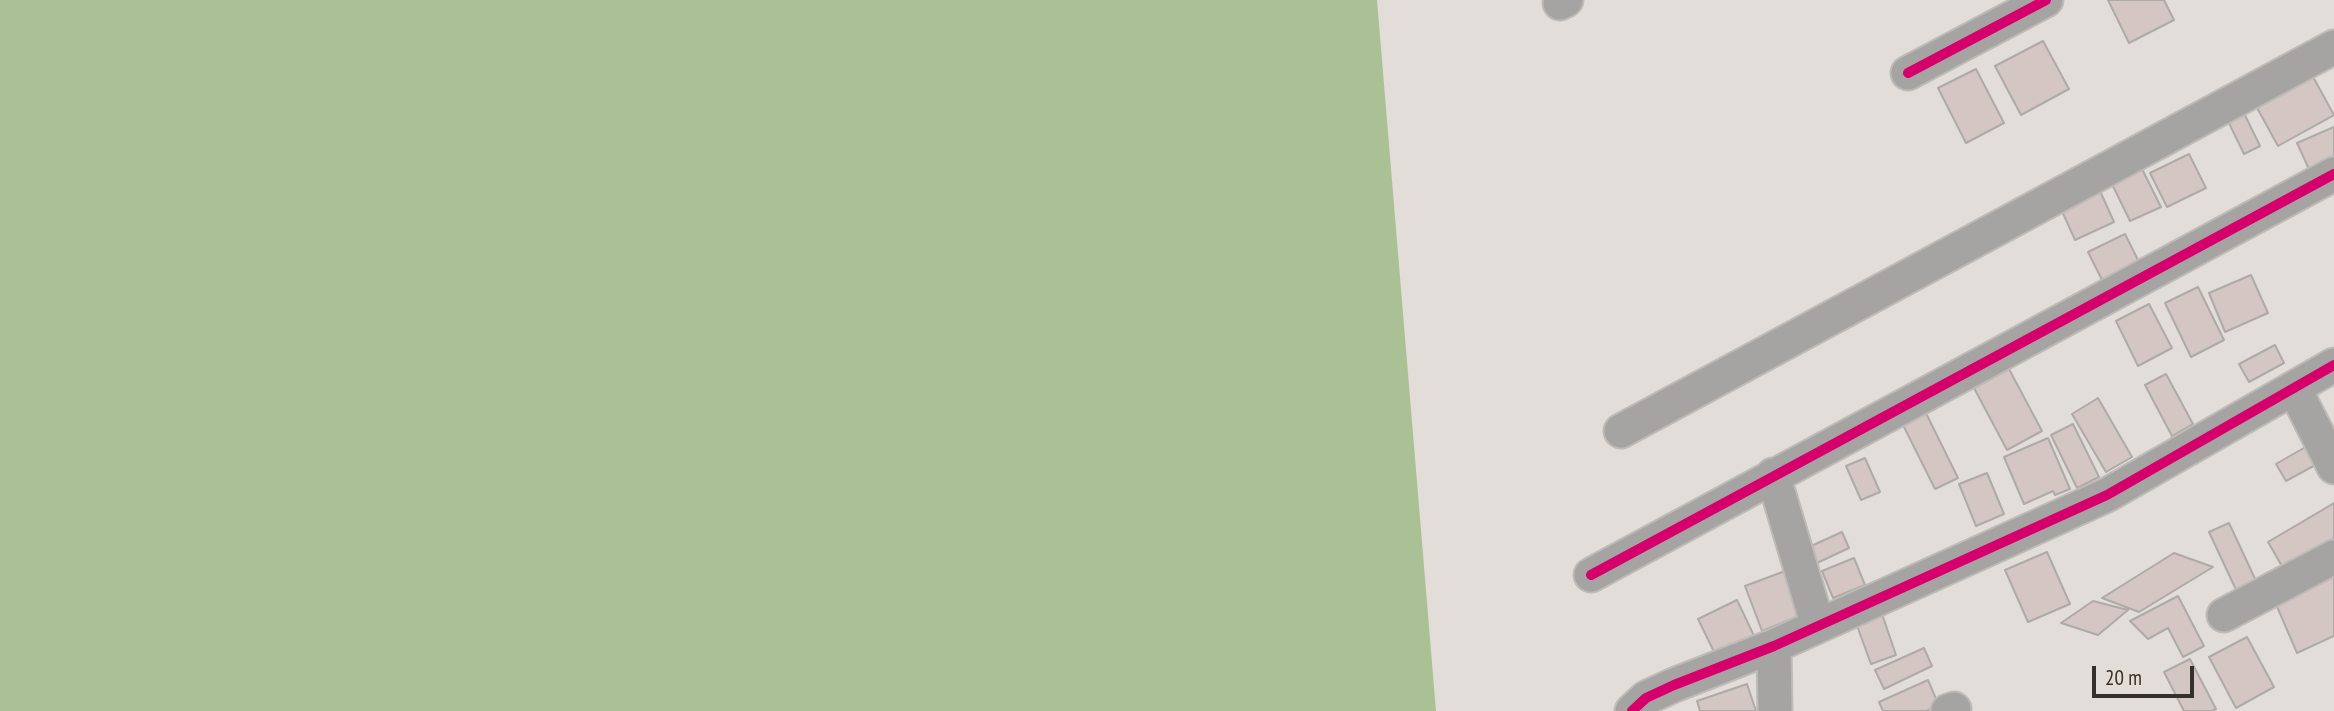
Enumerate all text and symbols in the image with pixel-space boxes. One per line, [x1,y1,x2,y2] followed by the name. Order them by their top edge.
[2096,652,2198,696] scale bar
[2105,664,2142,691] text: 20 m

